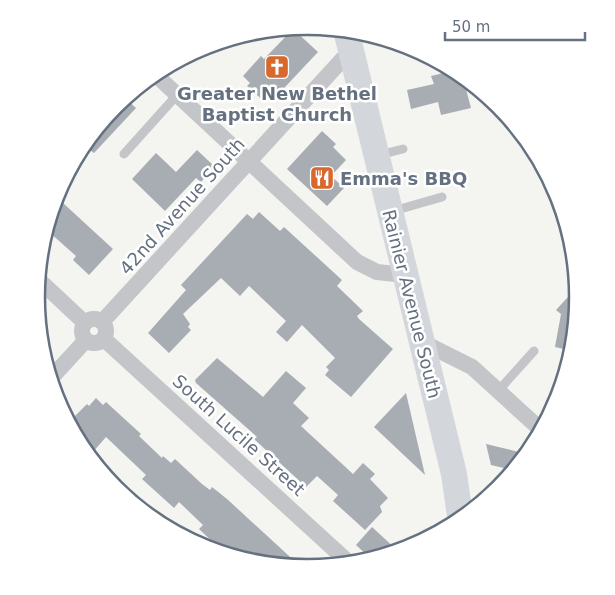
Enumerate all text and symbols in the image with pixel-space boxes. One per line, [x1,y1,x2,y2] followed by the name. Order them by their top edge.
[445,10,585,42] scale bar
[452,18,490,36] text: 50 m
[264,54,290,80] church icon: Greater New Bethel Baptist Church
[177,83,377,125] place label: Greater New Bethel Baptist Church
[115,133,249,279] street label: 42nd Avenue South
[309,165,335,191] restaurant icon: Emma's BBQ
[340,168,467,189] place label: Emma's BBQ
[378,208,446,400] street label: Rainier Avenue South
[169,370,309,500] street label: South Lucile Street

